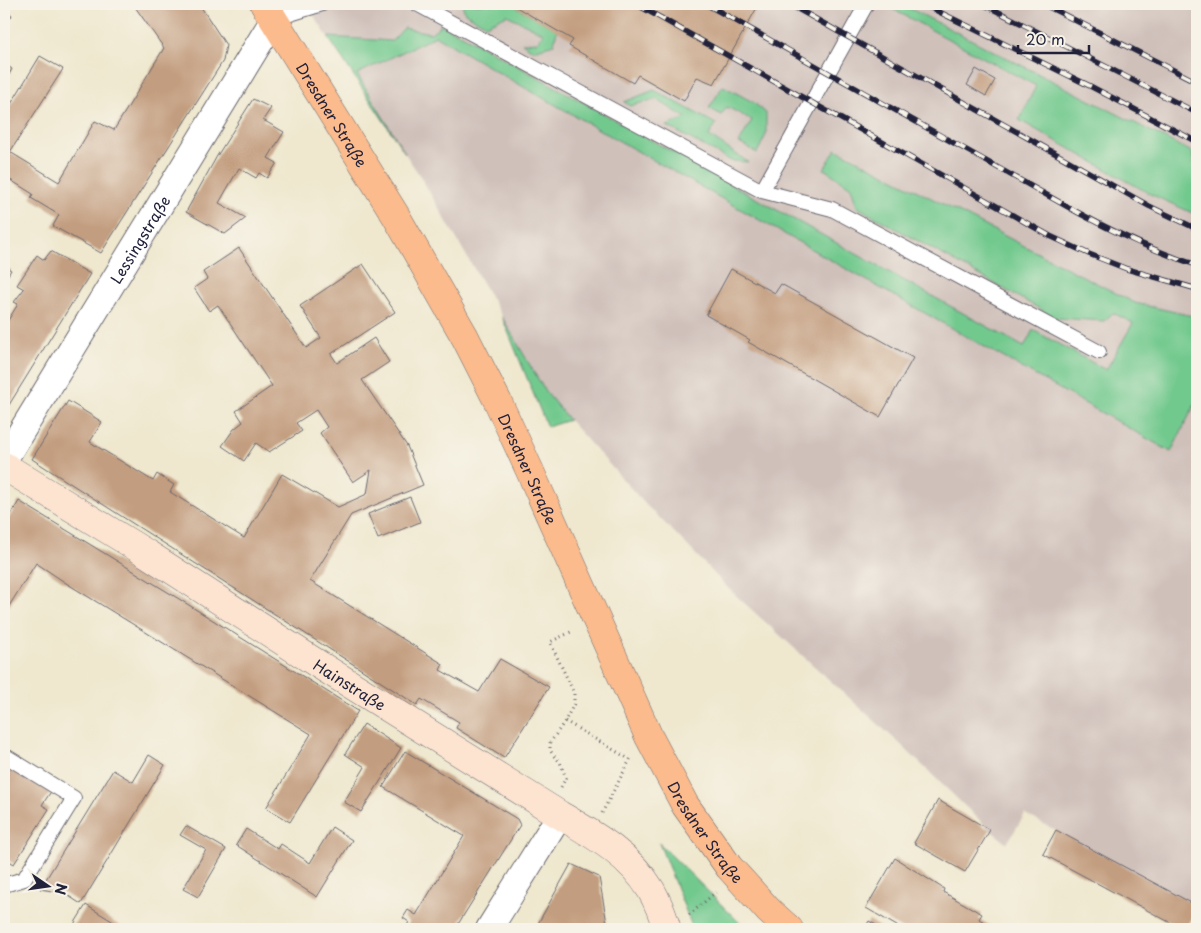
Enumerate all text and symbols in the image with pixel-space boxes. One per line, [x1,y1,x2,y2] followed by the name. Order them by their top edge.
[1018,22,1090,54] scale bar
[1026,27,1065,50] text: 20 m
[291,58,374,171] street label: Dresdner Straße
[103,191,175,288] street label: Lessingstraße
[493,409,564,528] street label: Dresdner Straße
[309,653,391,715] street label: Hainstraße
[663,777,749,888] street label: Dresdner Straße
[22,860,72,910] north arrow
[50,881,73,897] text: N

